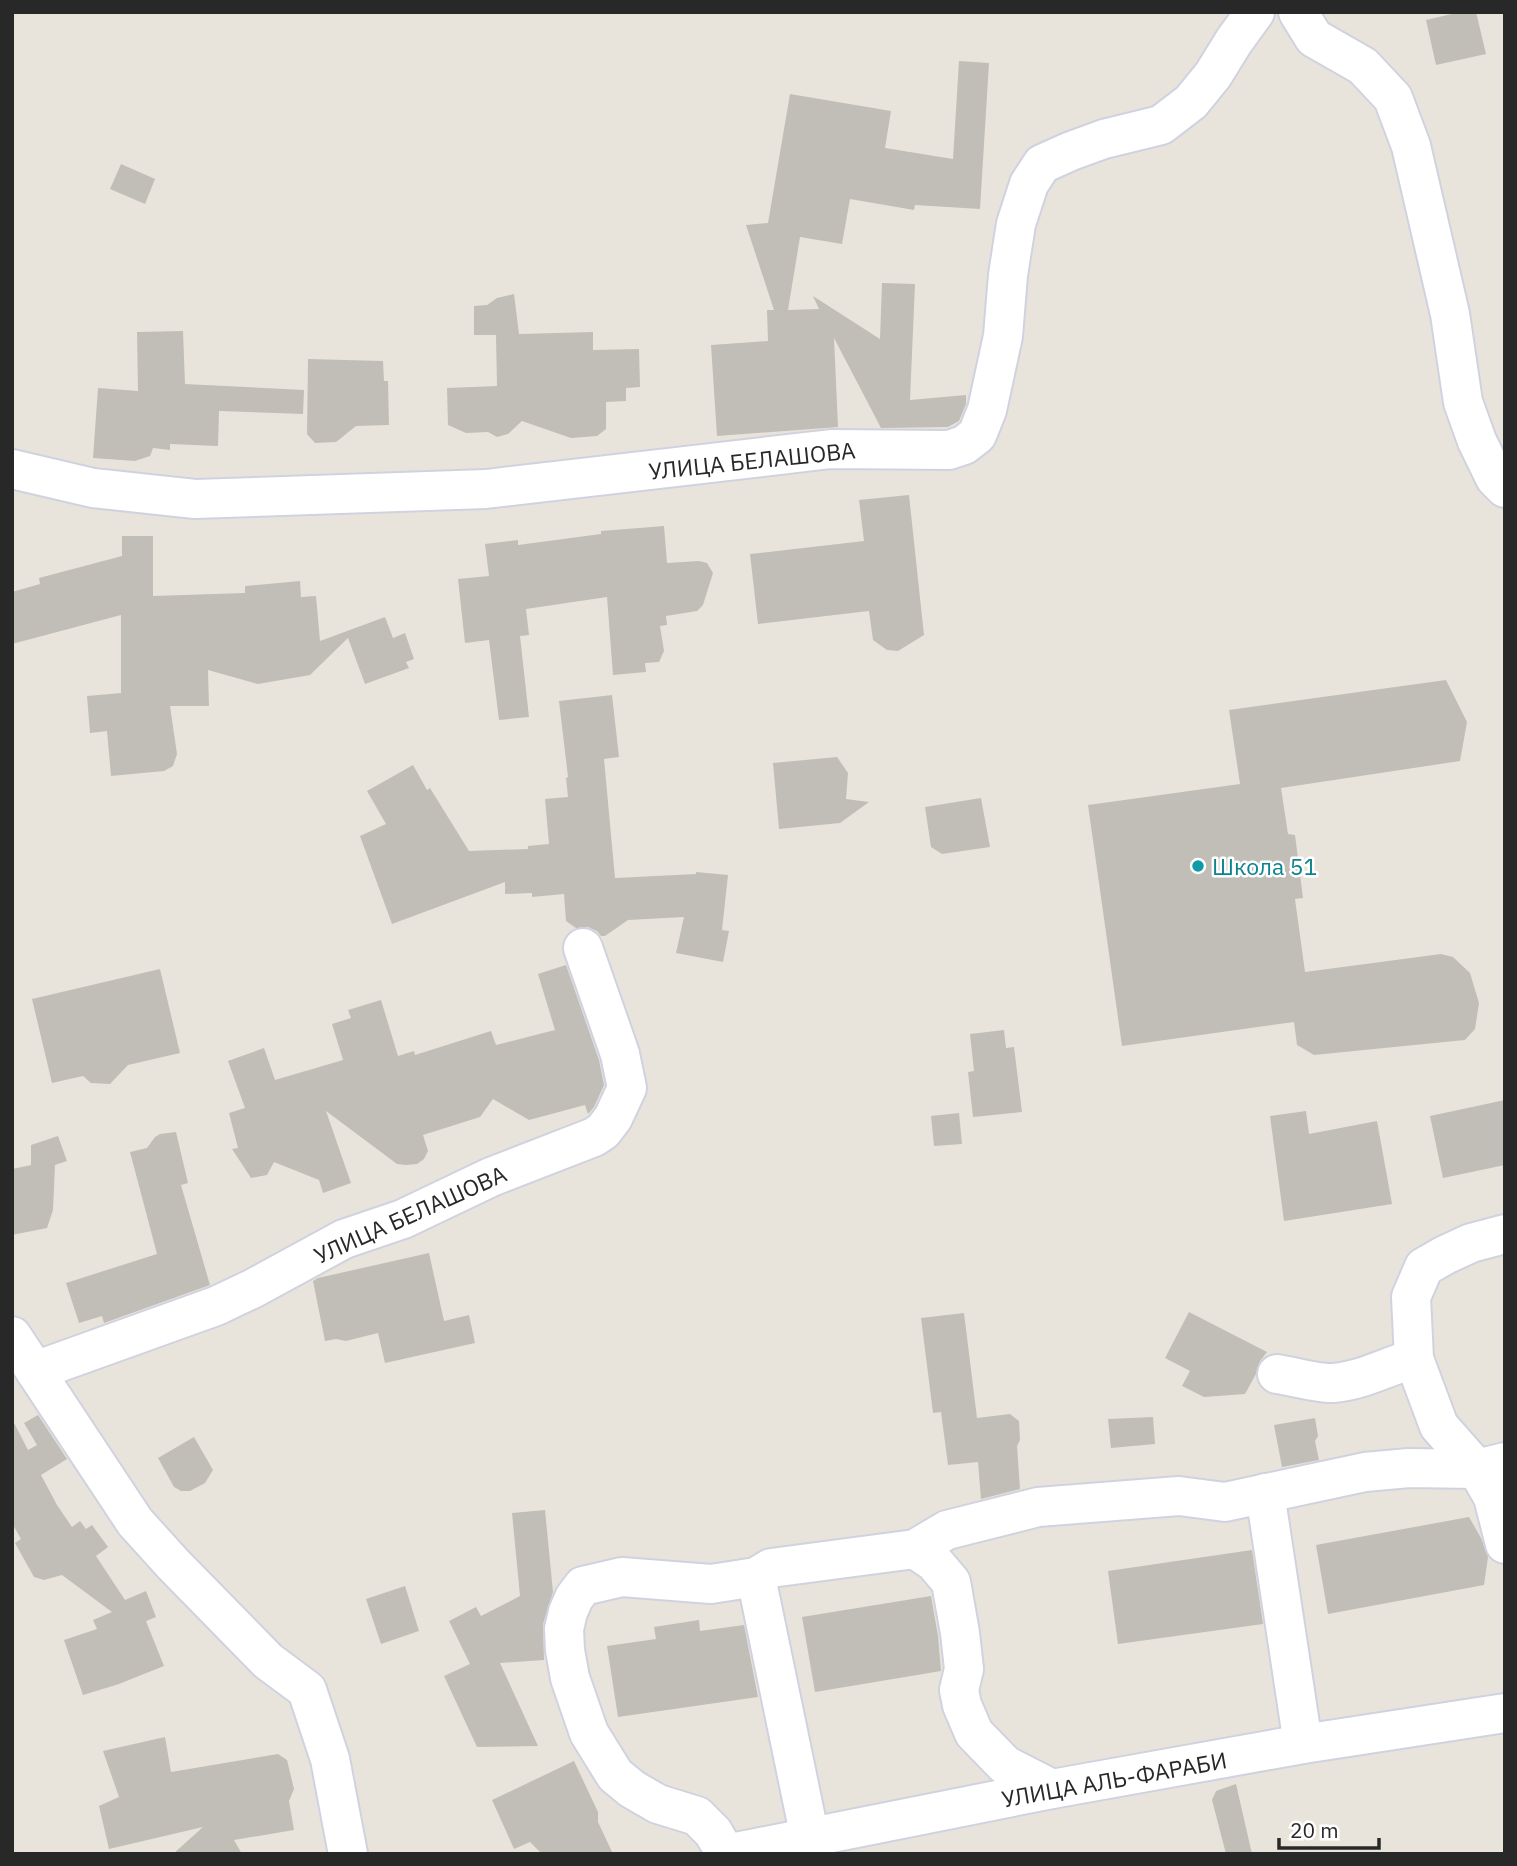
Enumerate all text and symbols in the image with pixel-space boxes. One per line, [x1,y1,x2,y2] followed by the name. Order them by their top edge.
[647,434,857,486] street label: УЛИЦА БЕЛАШОВА
[1212,851,1317,881] place label: Школа 51
[1190,858,1206,874] marker: Школа 51
[309,1158,511,1270] street label: УЛИЦА БЕЛАШОВА
[999,1744,1229,1814] street label: УЛИЦА АЛЬ-ФАРАБИ
[1279,1806,1379,1850] scale bar
[1290,1816,1339,1844] text: 20 m

